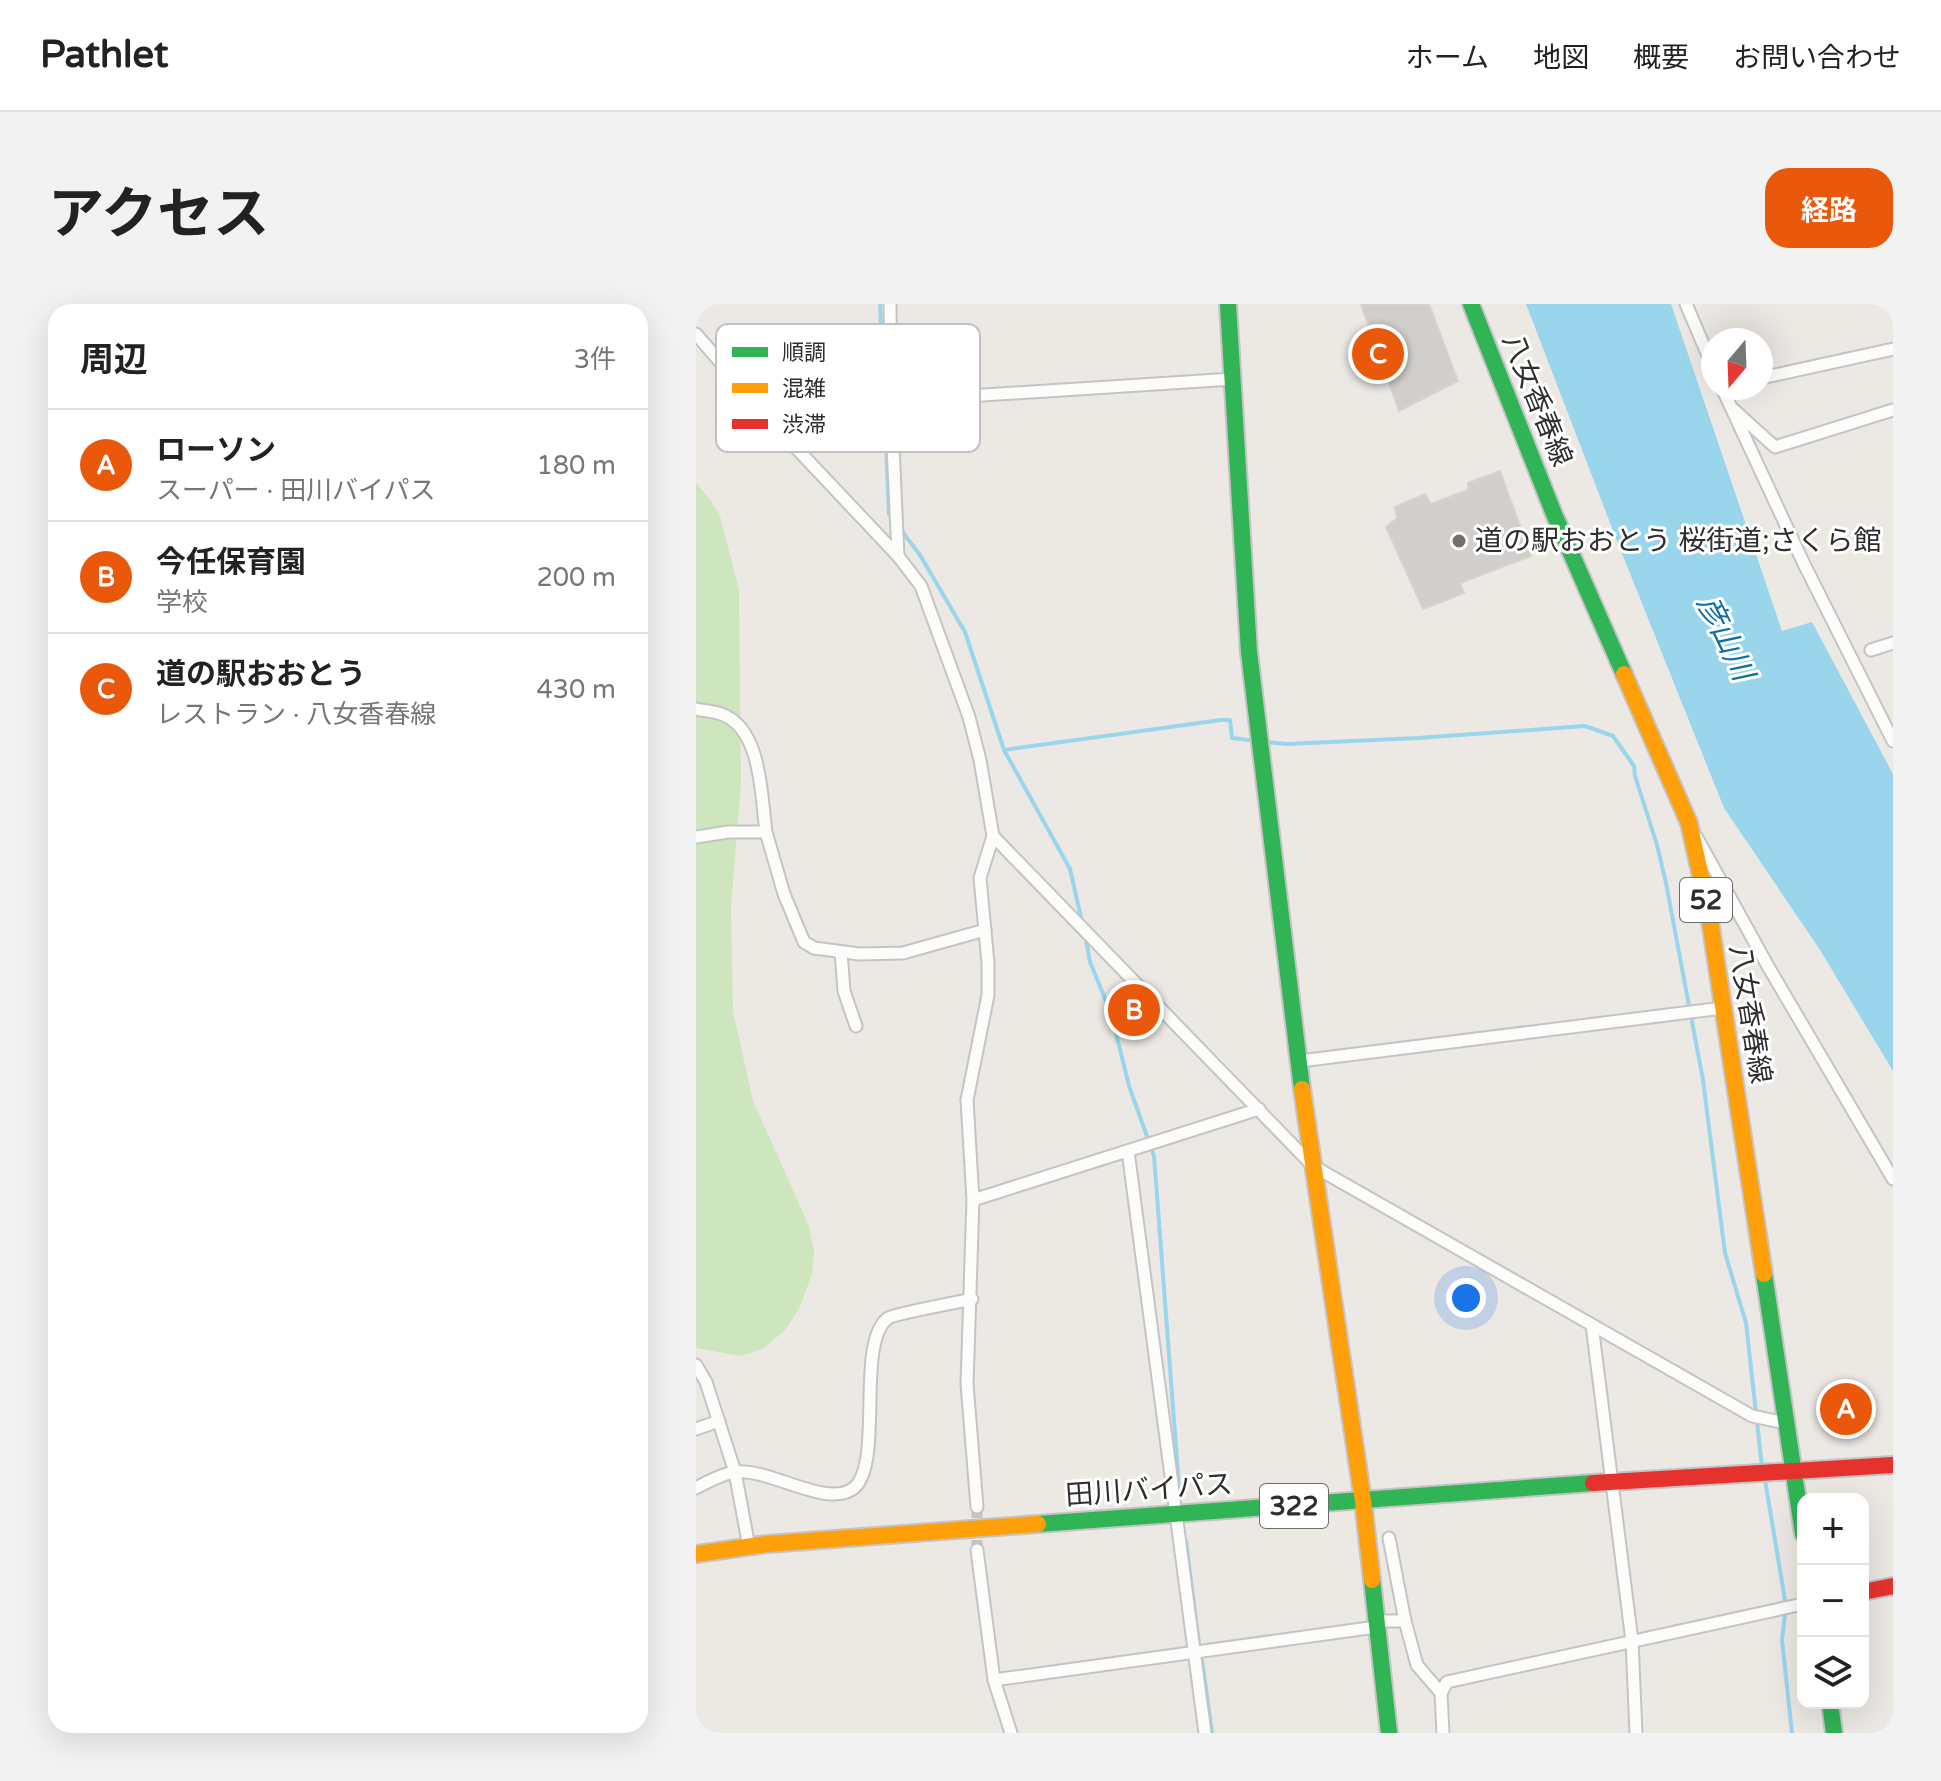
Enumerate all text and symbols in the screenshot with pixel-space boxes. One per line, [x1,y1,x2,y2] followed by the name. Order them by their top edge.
[40,32,169,78] text: Pathlet
[1406,41,1489,75] text: ホーム
[1533,41,1589,75] text: 地図
[1633,41,1689,75] text: 概要
[1733,41,1901,75] text: お問い合わせ
[1765,168,1893,248] button: 経路
[48,182,269,249] text: アクセス
[716,324,980,452] legend
[1352,324,1404,384] pin: C
[1701,328,1773,400] north arrow
[1495,329,1579,471] street label: 八女香春線
[80,340,148,381] text: 周辺
[782,340,826,366] text: 順調
[574,344,616,375] text: 3件
[782,376,826,402] text: 混雑
[782,412,826,438] text: 渋滞
[156,432,276,469] text: ローソン
[96,450,116,481] text: A
[536,450,616,481] text: 180 m
[156,475,436,506] text: スーパー · 田川バイパス
[1475,524,1882,558] place label: 道の駅おおとう 桜街道;さくら館
[1450,532,1468,550] marker: 道の駅おおとう 桜街道;さくら館
[156,544,306,581] text: 今任保育園
[97,562,115,593] text: B
[536,562,616,593] text: 200 m
[156,587,208,618] text: 学校
[1689,589,1763,689] water label: 彦山川
[156,656,366,693] text: 道の駅おおとう
[97,674,115,705] text: C
[536,674,616,705] text: 430 m
[156,699,436,730] text: レストラン · 八女香春線
[1680,878,1732,922] road number: 52
[1722,942,1778,1086] street label: 八女香春線
[1108,980,1160,1040] pin: B
[1446,1278,1486,1318] your location
[1820,1379,1872,1439] pin: A
[1064,1467,1234,1513] street label: 田川バイパス
[1260,1484,1328,1528] road number: 322
[1797,1493,1869,1709] map controls
[1797,1493,1869,1565] button: +
[1797,1565,1869,1637] button: −
[1797,1637,1869,1709] button: layers

